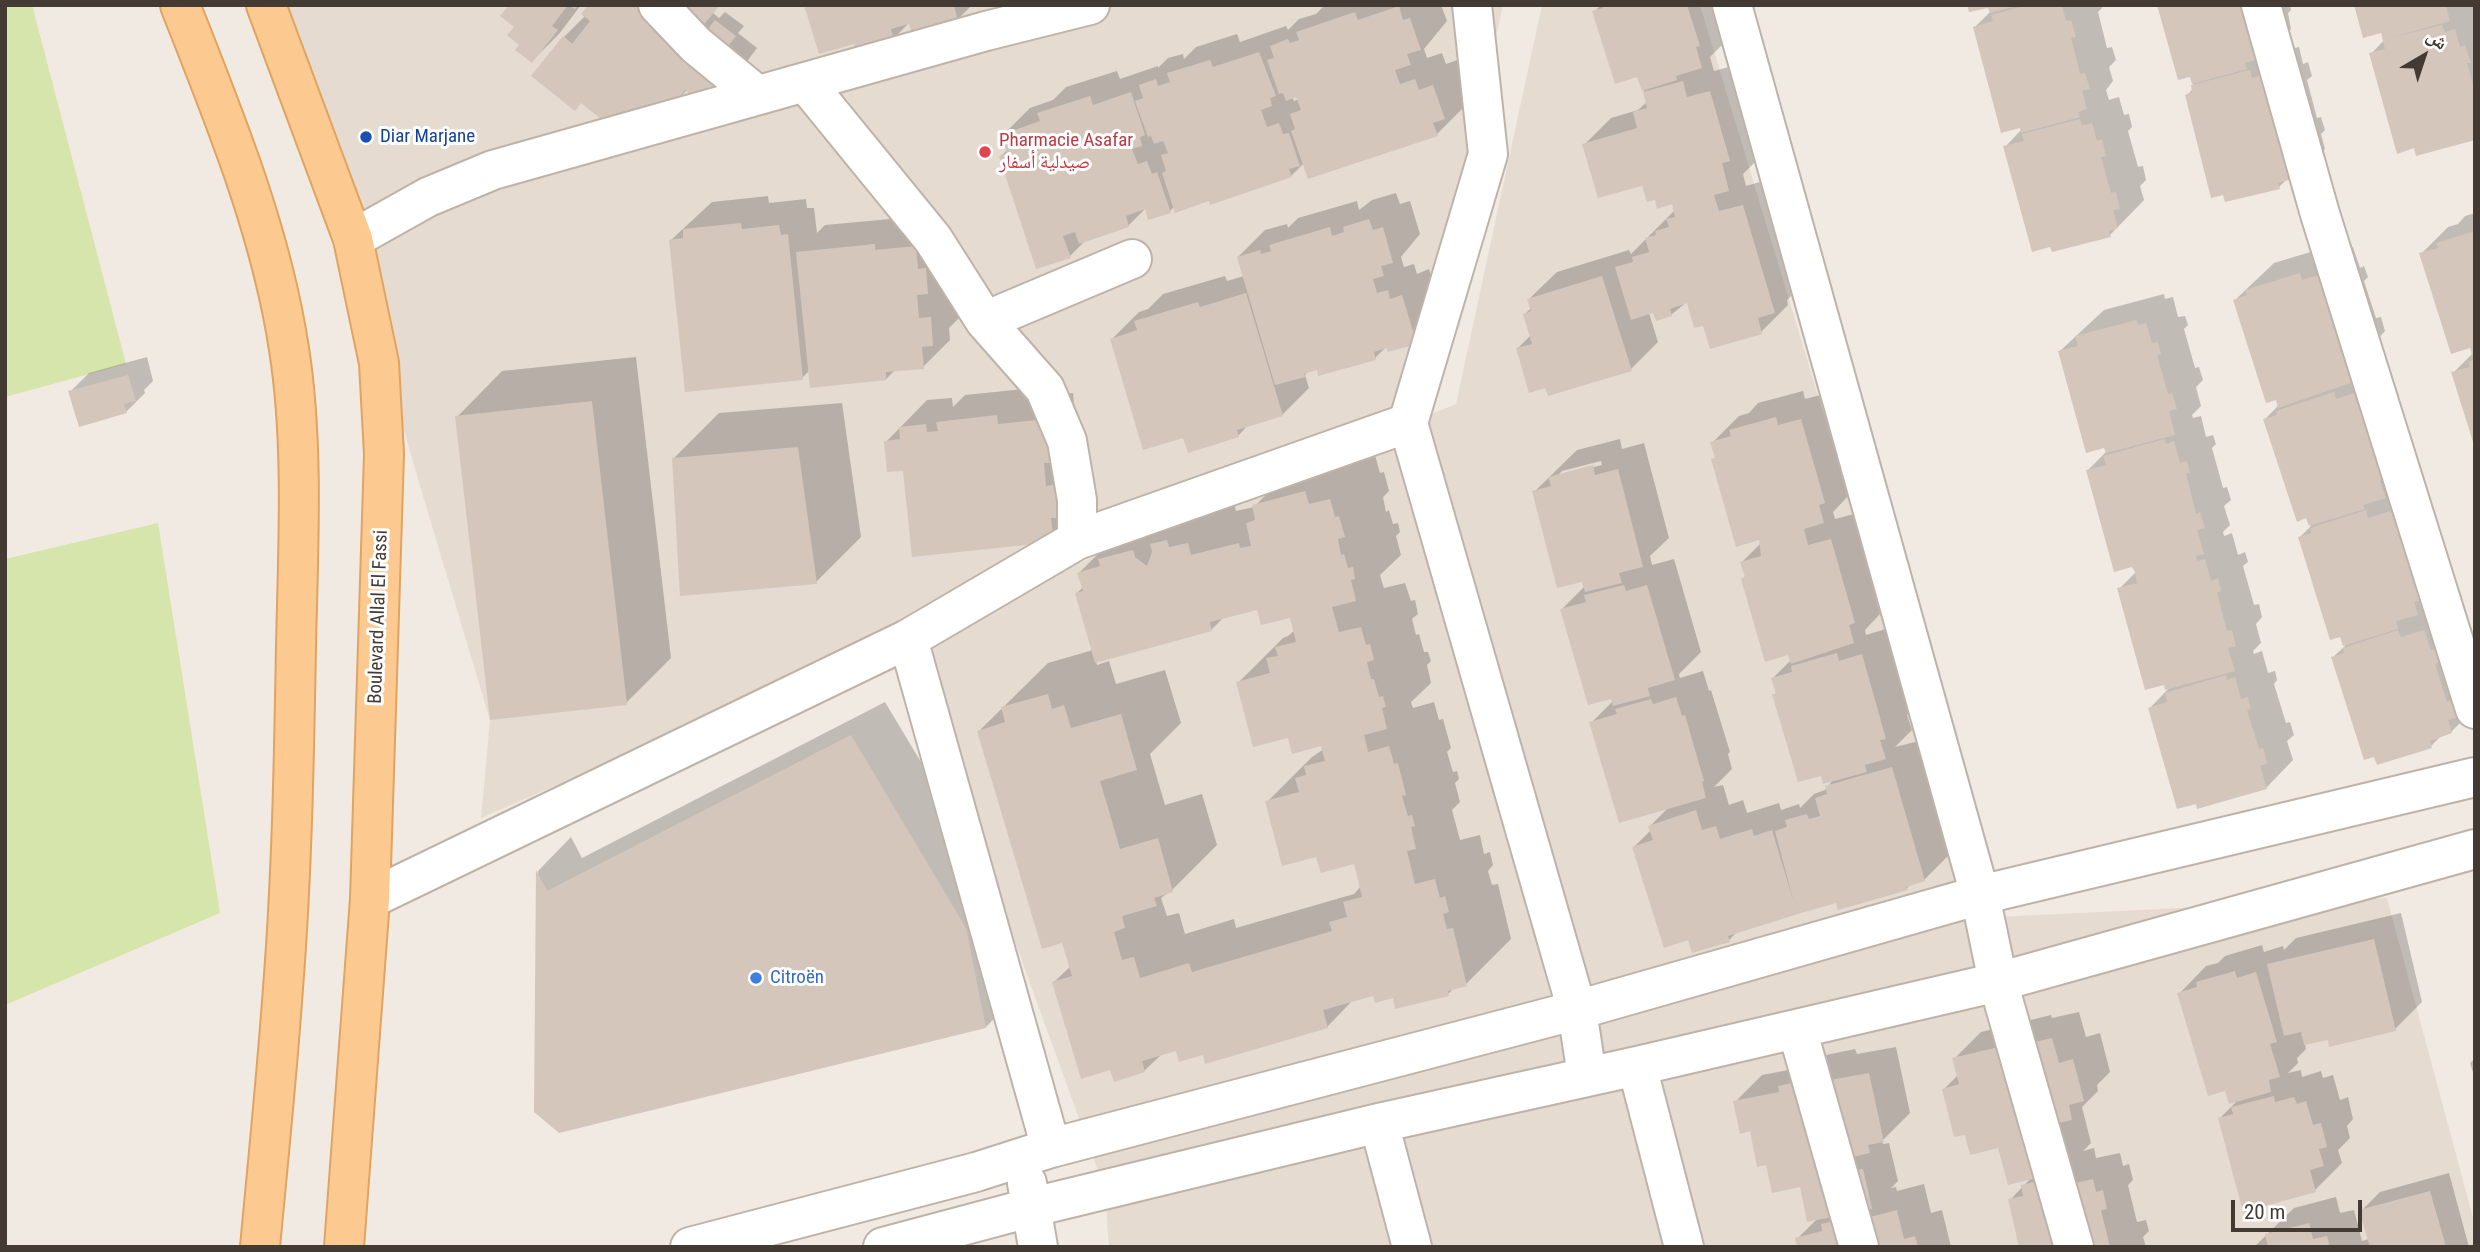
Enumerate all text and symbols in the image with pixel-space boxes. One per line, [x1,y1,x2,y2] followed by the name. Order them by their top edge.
[2389,21,2459,91] north arrow
[2422,24,2453,55] text: ش
[380,126,475,148] place label: Diar Marjane
[358,129,374,145] marker: Diar Marjane
[999,130,1133,174] place label: Pharmacie Asafar صيدلية أسفار
[977,144,993,160] marker: Pharmacie Asafar صيدلية أسفار
[365,530,393,704] street label: Boulevard Allal El Fassi
[770,967,824,989] place label: Citroën
[748,970,764,986] marker: Citroën
[2235,1186,2366,1230] scale bar
[2244,1200,2285,1224] text: 20 m

